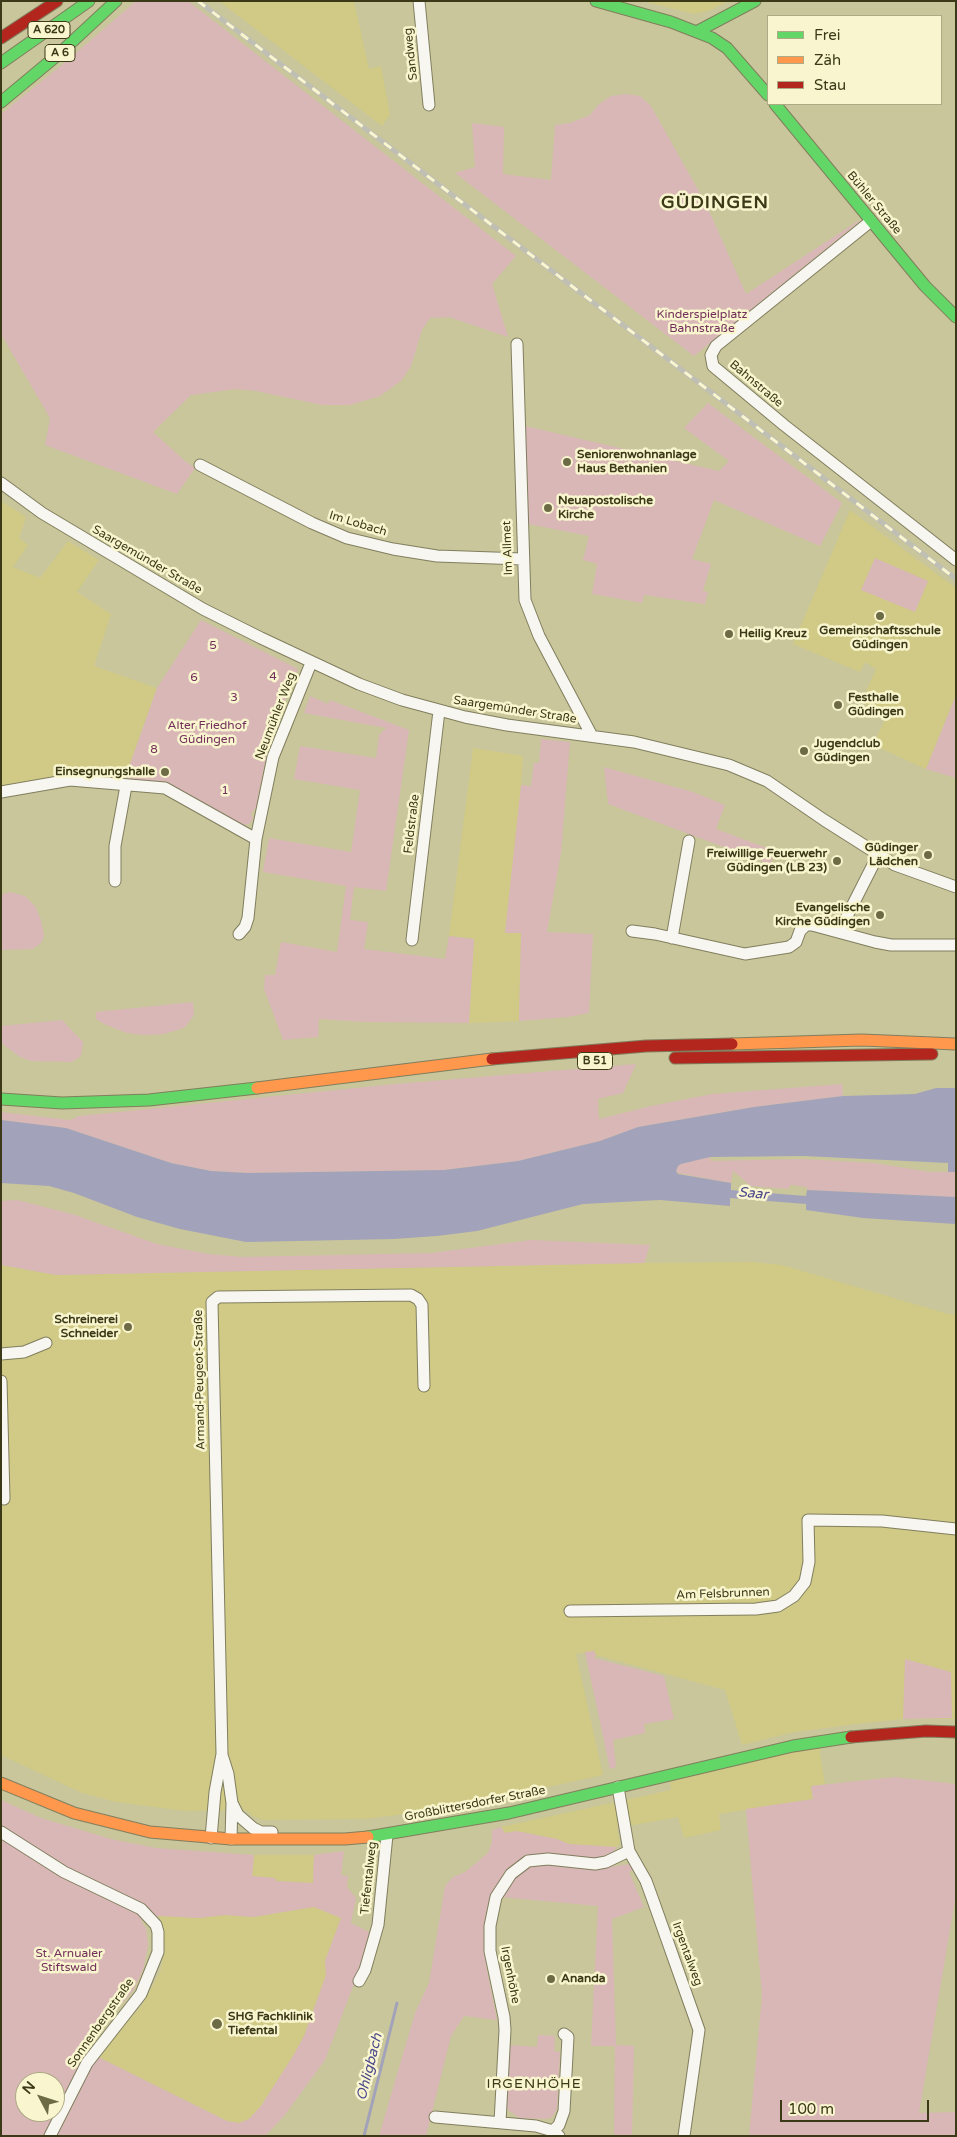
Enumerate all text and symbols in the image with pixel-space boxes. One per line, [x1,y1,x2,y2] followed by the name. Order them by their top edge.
[767,15,942,105] legend
[28,22,70,38] road number: A 620
[814,26,840,44] text: Frei
[401,27,421,81] street label: Sandweg
[45,44,75,62] road number: A 6
[814,51,841,69] text: Zäh
[814,76,846,94] text: Stau
[844,169,904,237] street label: Bühler Straße
[660,192,770,214] district label: GÜDINGEN
[656,308,748,336] park label: Kinderspielplatz Bahnstraße
[726,357,786,411] street label: Bahnstraße
[577,448,697,476] place label: Seniorenwohnanlage Haus Bethanien
[561,456,573,468] marker: Seniorenwohnanlage Haus Bethanien
[558,494,653,522] place label: Neuapostolische Kirche
[542,502,554,514] marker: Neuapostolische Kirche
[327,508,389,540] street label: Im Lobach
[500,520,516,576] street label: Im Allmet
[90,523,204,597] street label: Saargemünder Straße
[874,610,886,622] marker: Gemeinschaftsschule Güdingen
[819,624,941,652] place label: Gemeinschaftsschule Güdingen
[739,627,807,641] place label: Heilig Kreuz
[723,628,735,640] marker: Heilig Kreuz
[209,639,217,653] park label: 5
[253,670,299,762] street label: Neumühler Weg
[269,670,277,684] park label: 4
[190,671,198,685] park label: 6
[230,691,238,705] park label: 3
[848,691,904,719] place label: Festhalle Güdingen
[452,693,578,727] street label: Saargemünder Straße
[832,699,844,711] marker: Festhalle Güdingen
[168,719,246,747] park label: Alter Friedhof Güdingen
[814,737,880,765] place label: Jugendclub Güdingen
[150,743,158,757] park label: 8
[798,745,810,757] marker: Jugendclub Güdingen
[55,765,155,779] place label: Einsegnungshalle
[159,766,171,778] marker: Einsegnungshalle
[221,784,229,798] park label: 1
[401,793,423,855] street label: Feldstraße
[865,841,918,869] place label: Güdinger Lädchen
[706,847,827,875] place label: Freiwillige Feuerwehr Güdingen (LB 23)
[922,849,934,861] marker: Güdinger Lädchen
[831,855,843,867] marker: Freiwillige Feuerwehr Güdingen (LB 23)
[775,901,870,929] place label: Evangelische Kirche Güdingen
[874,909,886,921] marker: Evangelische Kirche Güdingen
[578,1052,612,1070] road number: B 51
[737,1184,769,1204] water label: Saar
[192,1310,208,1450] street label: Armand-Peugeot-Straße
[54,1313,118,1341] place label: Schreinerei Schneider
[122,1321,134,1333] marker: Schreinerei Schneider
[676,1585,770,1603] street label: Am Felsbrunnen
[403,1783,547,1825] street label: Großblittersdorfer Straße
[358,1841,380,1915] street label: Tiefentalweg
[669,1920,705,1988] street label: Irgentalweg
[497,1945,523,2005] street label: Irgenhöhe
[35,1947,103,1975] park label: St. Arnualer Stiftswald
[561,1972,606,1986] place label: Ananda
[545,1973,557,1985] marker: Ananda
[65,1976,137,2070] street label: Sonnenbergstraße
[228,2010,313,2038] place label: SHG Fachklinik Tiefental
[210,2017,224,2031] marker: SHG Fachklinik Tiefental
[354,2032,386,2102] water label: Ohligbach
[15,2072,65,2122] north arrow
[485,2076,583,2092] district label: IRGENHÖHE
[19,2078,39,2097] text: N
[782,2090,931,2122] scale bar
[788,2100,834,2118] text: 100 m

